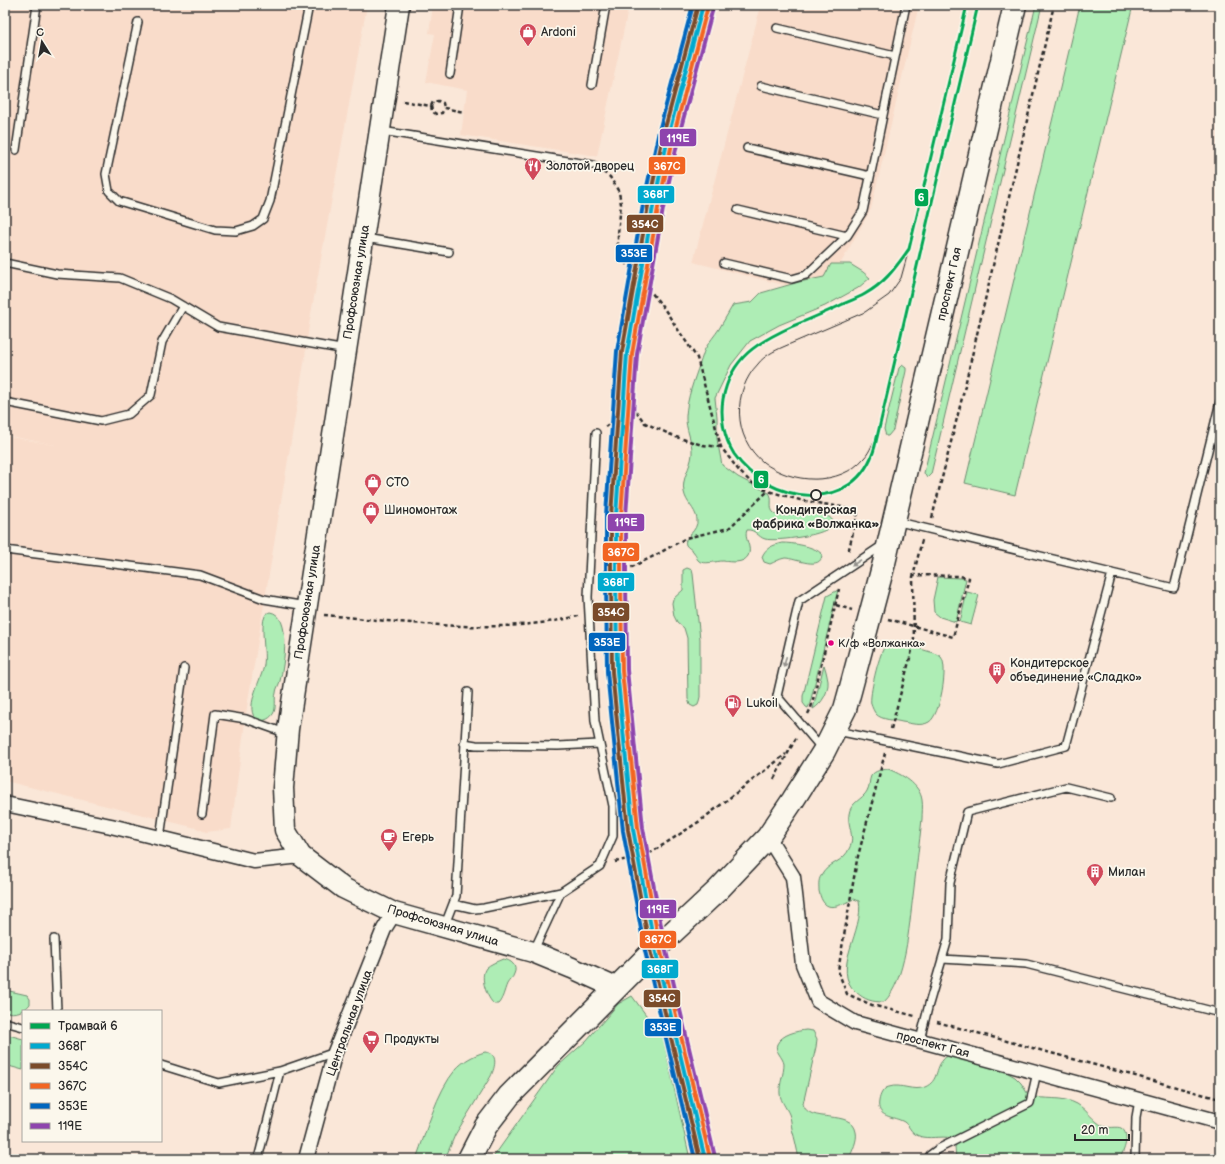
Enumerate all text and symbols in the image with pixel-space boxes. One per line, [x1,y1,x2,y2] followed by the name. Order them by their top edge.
[22,22,62,62] north arrow
[518,22,538,47] shop icon: Ardoni
[35,25,46,40] text: С
[541,25,576,40] place label: Ardoni
[659,128,697,147] line badge: 119Е
[667,132,689,145] text: 119Е
[523,156,543,181] restaurant icon: Золотой дворец
[648,156,686,175] line badge: 367С
[546,159,634,174] place label: Золотой дворец
[654,160,681,173] text: 367С
[637,185,675,204] line badge: 368Г
[643,188,670,201] text: 368Г
[914,188,929,207] line badge: 6
[918,191,925,204] text: 6
[626,214,664,233] line badge: 354С
[632,218,659,231] text: 354С
[340,224,373,340] street label: Профсоюзная улица
[615,244,653,263] line badge: 353Е
[934,246,965,322] street label: проспект Гая
[621,247,647,260] text: 353Е
[753,470,769,489] line badge: 6
[363,472,383,497] shop icon: СТО
[758,473,765,486] text: 6
[386,475,409,490] place label: СТО
[810,489,822,501] marker: Кондитерская фабрика «Волжанка»
[361,500,381,525] shop icon: Шиномонтаж
[384,503,458,518] place label: Шиномонтаж
[753,503,880,532] place label: Кондитерская фабрика «Волжанка»
[607,513,645,532] line badge: 119Е
[615,516,637,529] text: 119Е
[602,542,640,562] line badge: 367С
[291,544,324,660] street label: Профсоюзная улица
[608,546,635,559] text: 367С
[850,560,861,567] one-way arrow
[597,572,635,592] line badge: 368Г
[603,576,630,589] text: 368Г
[592,602,630,622] line badge: 354С
[598,606,625,619] text: 354С
[588,632,626,652] line badge: 353Е
[594,636,620,649] text: 353Е
[838,637,925,650] place label: К/ф «Волжанка»
[826,638,836,648] marker: К/ф «Волжанка»
[782,655,788,668] one-way arrow
[1010,656,1142,685] place label: Кондитерское объединение «Сладко»
[987,660,1007,685] building icon: Кондитерское объединение «Сладко»
[723,693,743,718] fuel station icon: Lukoil
[746,696,778,711] place label: Lukoil
[379,827,399,852] cafe icon: Егерь
[402,830,434,845] place label: Егерь
[1085,862,1105,887] building icon: Милан
[1108,865,1145,880] place label: Милан
[639,899,677,919] line badge: 119Е
[385,901,500,950] street label: Профсоюзная улица
[647,903,669,916] text: 119Е
[639,930,677,949] line badge: 367С
[645,933,672,946] text: 367С
[641,959,679,979] line badge: 368Г
[647,963,674,976] text: 368Г
[323,968,376,1078] street label: Центральная улица
[643,989,681,1008] line badge: 354С
[649,992,676,1005] text: 354С
[22,1010,162,1142] legend
[644,1018,682,1037] line badge: 353Е
[58,1019,118,1034] text: Трамвай 6
[650,1021,676,1034] text: 353Е
[895,1028,971,1062] street label: проспект Гая
[361,1029,381,1054] supermarket icon: Продукты
[384,1032,439,1047] place label: Продукты
[58,1039,87,1054] text: 368Г
[58,1059,88,1074] text: 354С
[58,1079,87,1094] text: 367С
[58,1099,88,1114] text: 353Е
[1075,1116,1129,1142] scale bar
[58,1119,82,1134] text: 119Е
[1081,1123,1108,1138] text: 20 m

